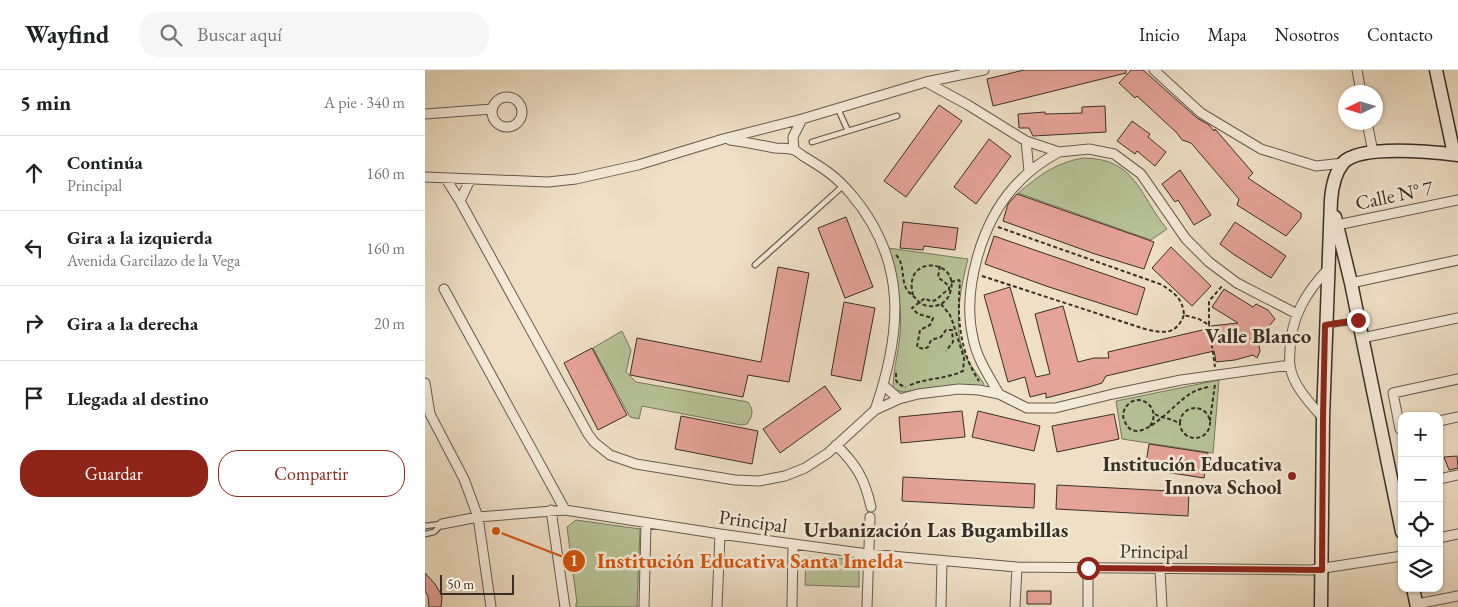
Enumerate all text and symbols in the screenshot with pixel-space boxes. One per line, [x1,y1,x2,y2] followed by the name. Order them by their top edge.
[139,12,489,57] search box
[25,19,109,50] text: Wayfind
[157,21,185,49] icon: search
[197,22,282,47] text: Buscar aquí
[1139,23,1180,46] text: Inicio
[1208,23,1247,46] text: Mapa
[1275,23,1339,46] text: Nosotros
[1367,23,1433,46] text: Contacto
[1338,85,1383,130] north arrow
[20,89,71,116] text: 5 min
[324,92,405,113] text: A pie · 340 m
[67,150,143,175] text: Continúa
[20,159,48,187] icon: ahead
[366,163,405,184] text: 160 m
[1353,174,1436,216] street label: Calle N° 7
[67,175,122,196] text: Principal
[67,225,213,250] text: Gira a la izquierda
[20,234,48,262] icon: left
[366,238,405,259] text: 160 m
[67,250,240,271] text: Avenida Garcilazo de la Vega
[20,309,48,337] icon: right
[1347,309,1370,332] route end
[67,311,198,336] text: Gira a la derecha
[374,313,405,334] text: 20 m
[1205,322,1312,349] district label: Valle Blanco
[20,384,48,412] icon: arrive
[67,386,209,411] text: Llegada al destino
[1398,412,1443,592] map controls
[1398,412,1443,457] button: +
[20,450,208,497] button: Guardar
[218,450,405,497] button: Compartir
[1103,451,1282,500] place label: Institución Educativa Innova School
[1398,457,1443,502] button: −
[1286,470,1298,482] marker: Institución Educativa Innova School
[1398,502,1443,547] button: locate
[717,503,789,539] street label: Principal
[804,516,1068,543] district label: Urbanización Las Bugambillas
[1119,537,1189,565] street label: Principal
[562,543,913,579] callout: Institución Educativa Santa Imelda
[597,547,904,574] text: Institución Educativa Santa Imelda
[1398,547,1443,592] button: layers
[570,551,578,570] text: 1
[1077,557,1100,580] route start
[440,572,514,595] scale bar
[447,575,474,593] text: 50 m

